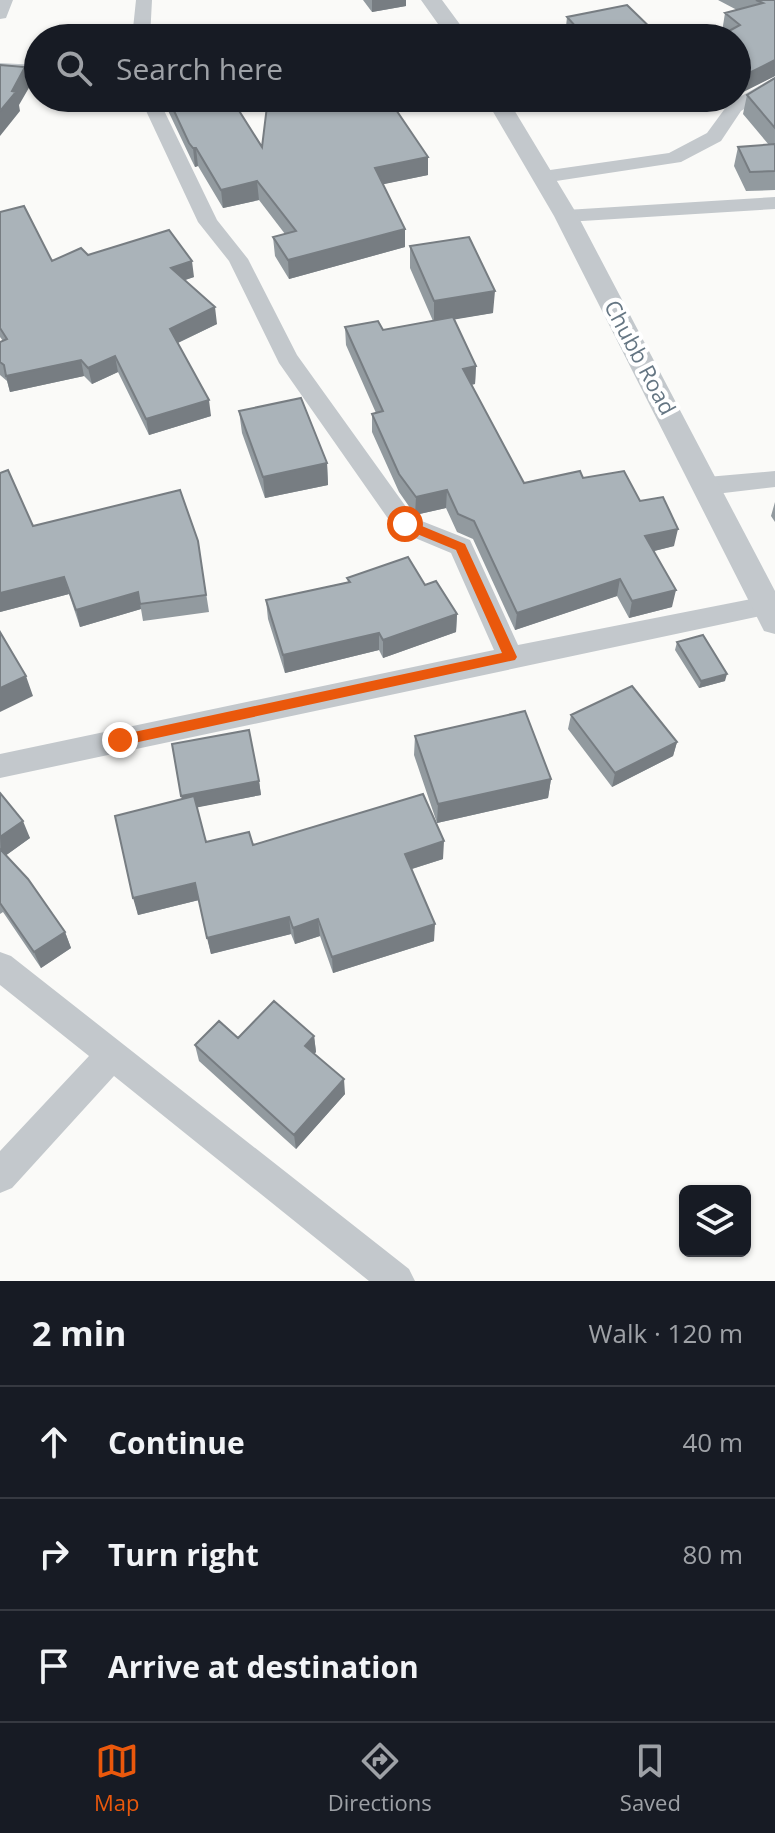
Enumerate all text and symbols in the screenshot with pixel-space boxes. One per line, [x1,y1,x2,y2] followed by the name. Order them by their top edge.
[24,24,751,112] search box
[52,46,96,90] icon: search
[116,48,283,89] text: Search here
[598,294,684,420] street label: Chubb Road
[387,506,423,542] route start
[102,722,138,758] route end
[679,1185,751,1257] map controls
[679,1185,751,1257] button: layers
[32,1310,126,1356] text: 2 min
[589,1315,743,1351] text: Walk · 120 m
[32,1420,76,1464] icon: ahead
[108,1422,245,1463] text: Continue
[682,1424,743,1460] text: 40 m
[32,1532,76,1576] icon: right
[108,1534,259,1575] text: Turn right
[682,1536,743,1572] text: 80 m
[32,1644,76,1688] icon: arrive
[108,1646,419,1687] text: Arrive at destination
[94,1739,140,1817] tab: Map
[328,1739,432,1817] tab: Directions
[620,1739,681,1817] tab: Saved

